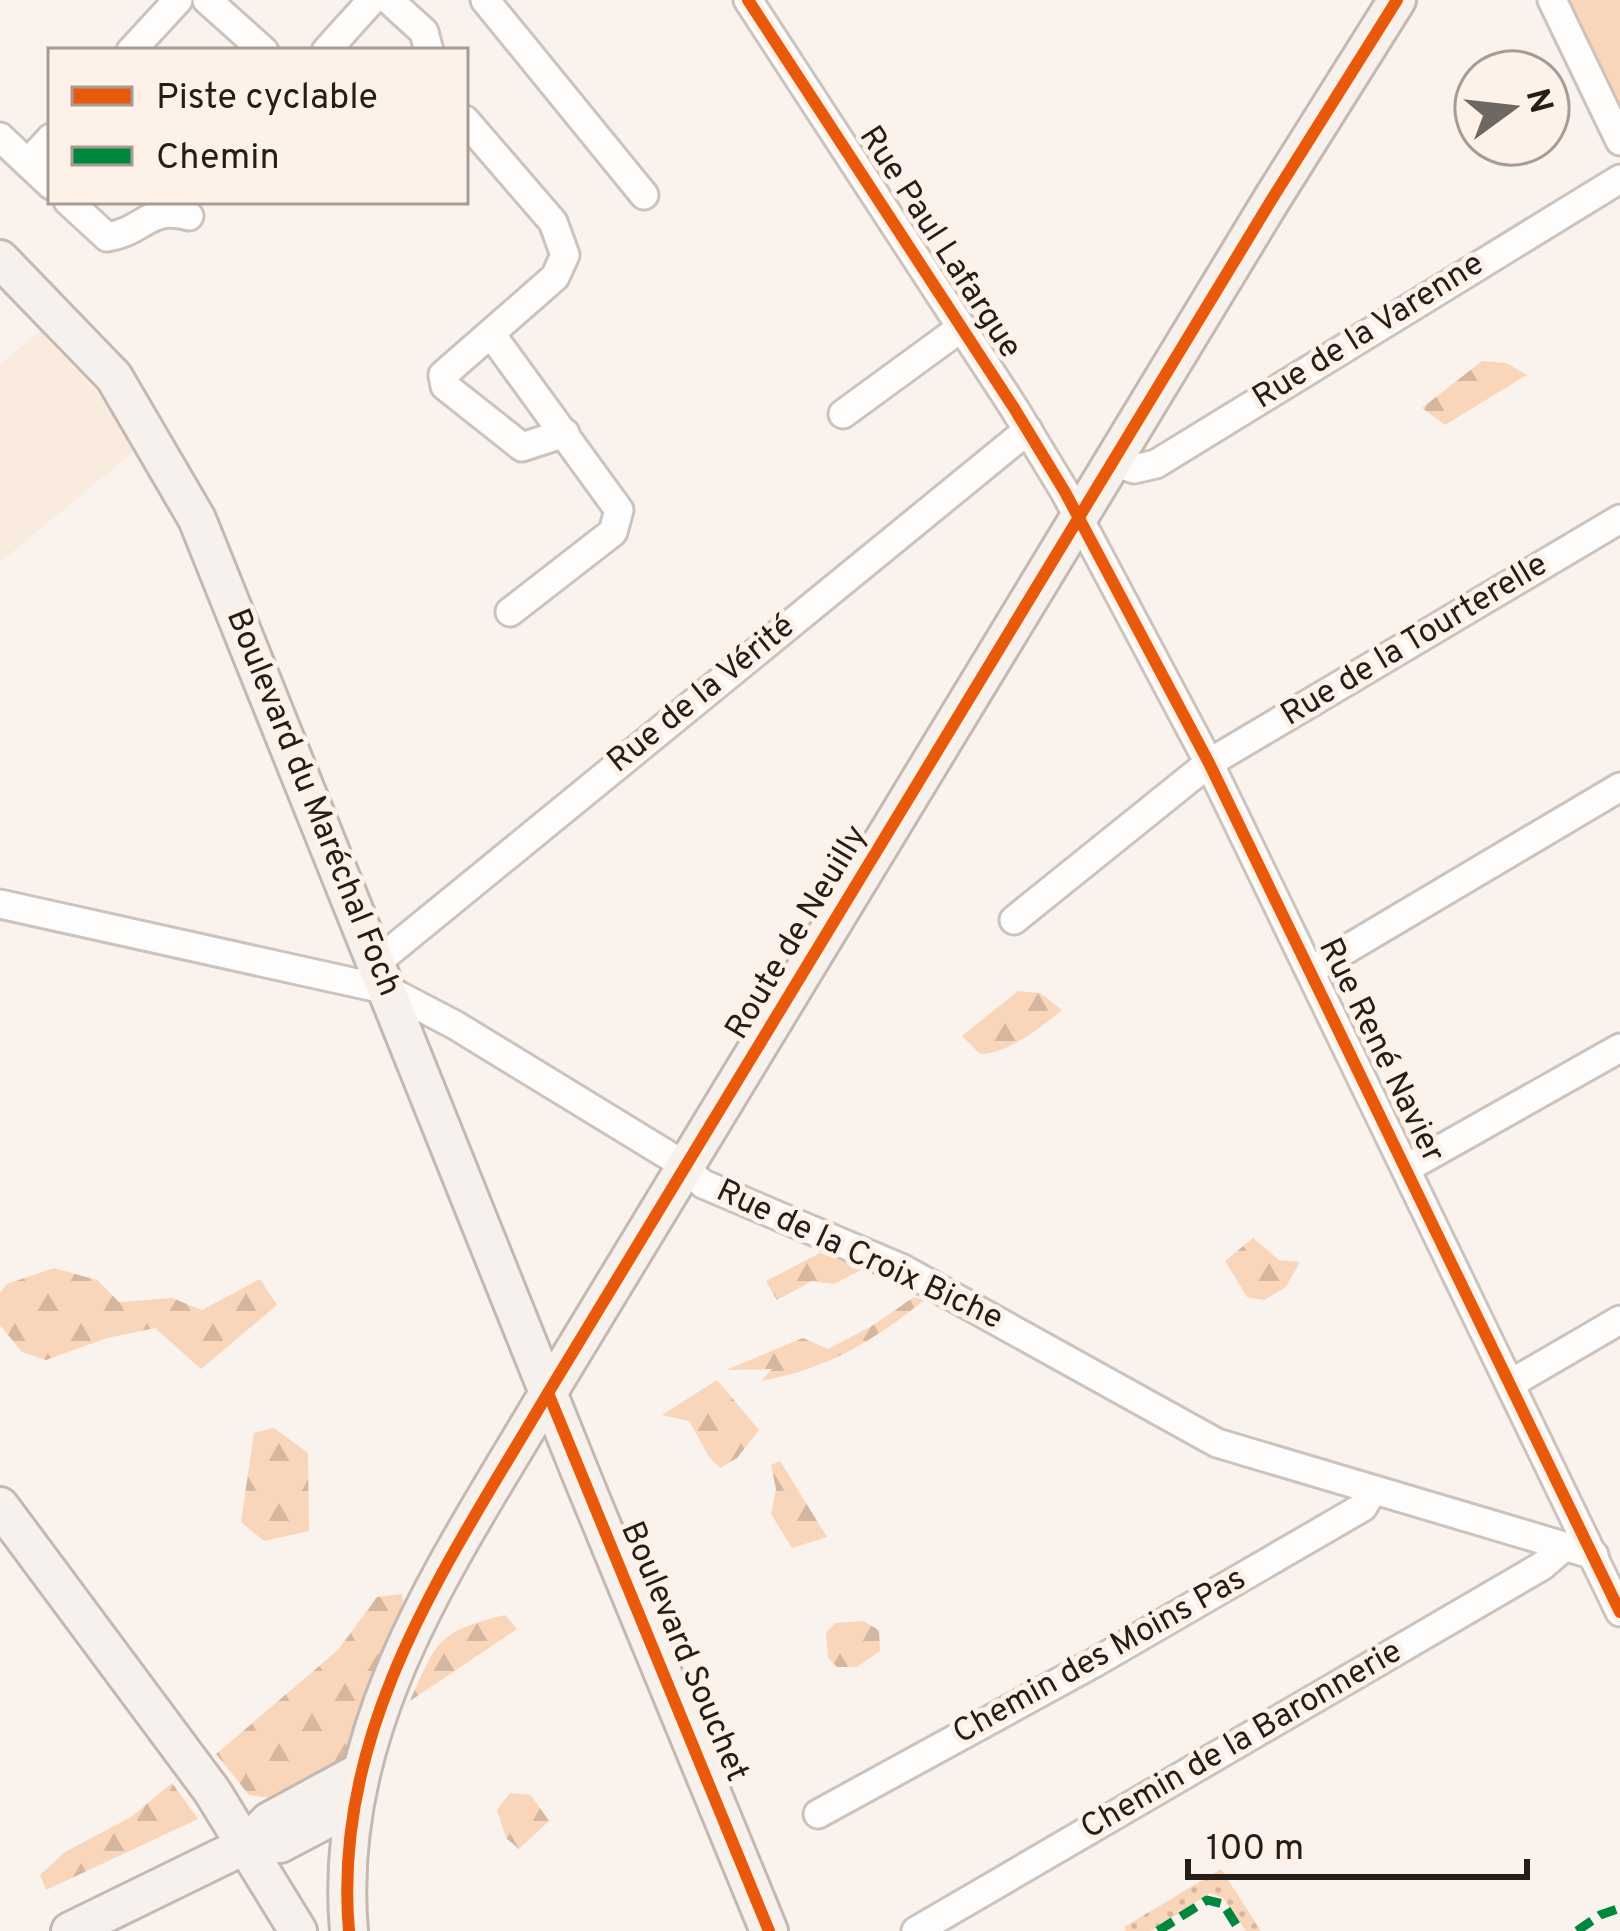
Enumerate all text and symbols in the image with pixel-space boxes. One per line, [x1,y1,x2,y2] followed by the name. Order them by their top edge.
[48,48,468,204] legend
[1452,48,1572,168] north arrow
[156,76,378,122] text: Piste cyclable
[1514,84,1560,118] text: N
[848,119,1030,367] street label: Rue Paul Lafargue
[156,136,280,182] text: Chemin
[1246,244,1492,420] street label: Rue de la Varenne
[1274,545,1556,737] street label: Rue de la Tourterelle
[215,603,409,1003] street label: Boulevard du Maréchal Foch
[600,607,804,783] street label: Rue de la Vérité
[717,818,879,1048] street label: Route de Neuilly
[1307,932,1453,1170] street label: Rue René Navier
[709,1171,1009,1341] street label: Rue de la Croix Biche
[609,1516,757,1788] street label: Boulevard Souchet
[946,1559,1254,1755] street label: Chemin des Moins Pas
[1074,1632,1410,1850] street label: Chemin de la Baronnerie
[1188,1805,1527,1879] scale bar
[1206,1827,1304,1873] text: 100 m

